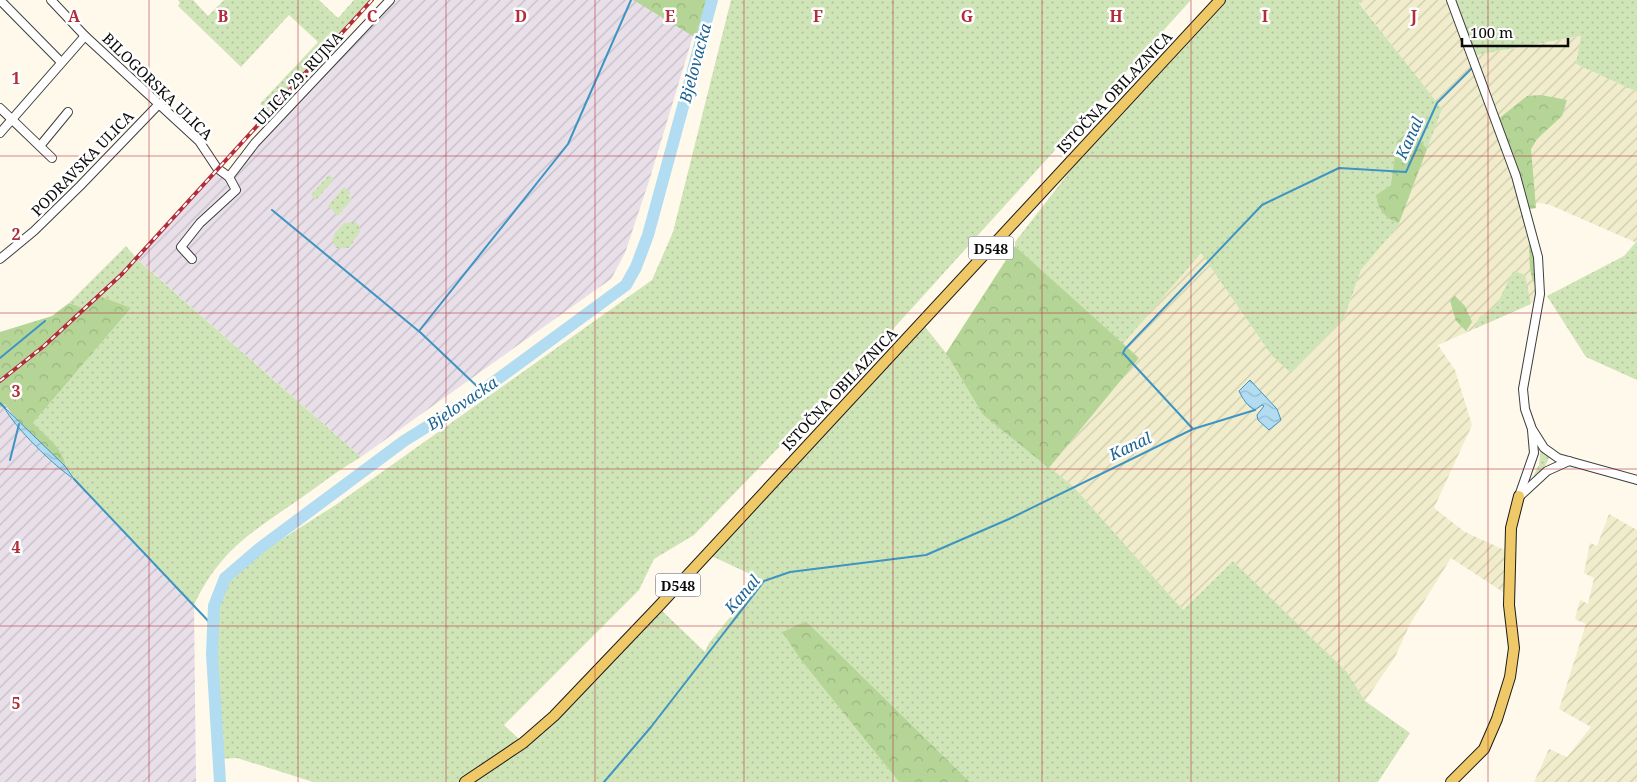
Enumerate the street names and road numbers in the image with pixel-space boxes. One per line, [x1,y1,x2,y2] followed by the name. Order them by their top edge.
[249,26,347,129] street label: ULICA 29. RUJNA
[1052,26,1176,158] street label: ISTOČNA OBILAZNICA
[99,28,218,144] street label: BILOGORSKA ULICA
[27,106,138,220] street label: PODRAVSKA ULICA
[968,237,1014,260] road number: D548
[777,323,901,455] street label: ISTOČNA OBILAZNICA
[656,574,700,596] road number: D548

